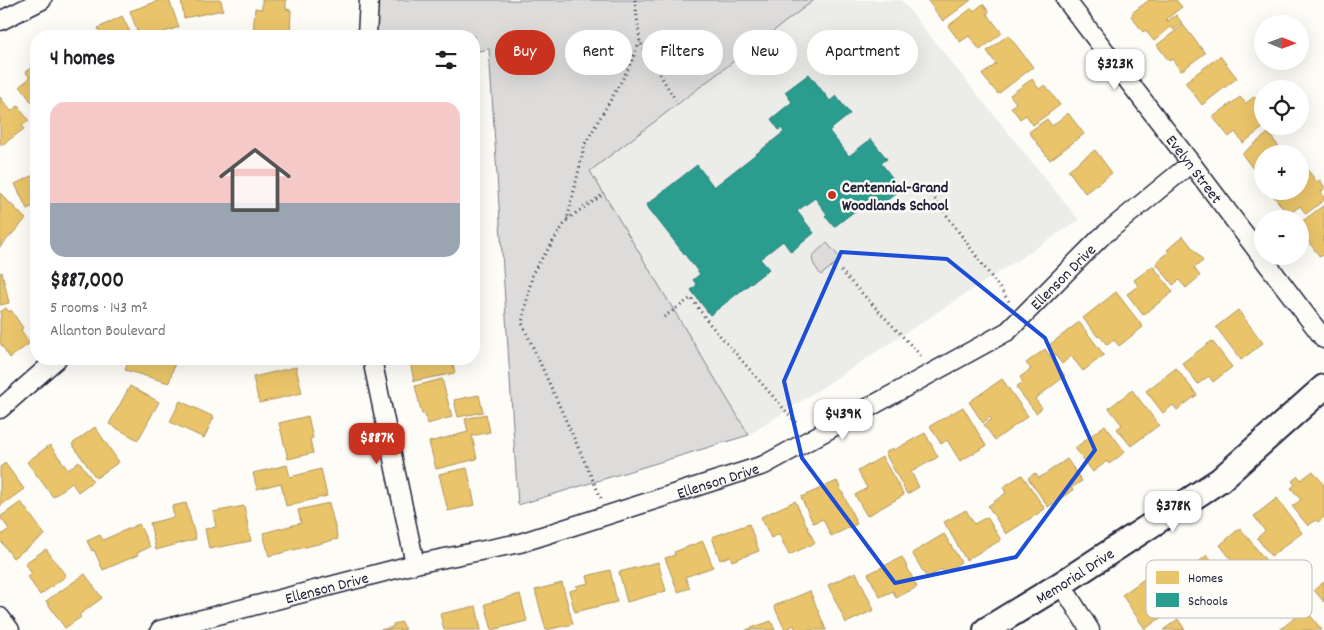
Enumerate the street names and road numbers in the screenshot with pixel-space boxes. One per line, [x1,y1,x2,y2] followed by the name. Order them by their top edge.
[1159,131,1227,209] street label: Evelyn Street
[1026,240,1102,316] street label: Ellenson Drive
[674,458,762,506] street label: Ellenson Drive
[1032,543,1119,611] street label: Memorial Drive
[283,568,371,611] street label: Ellenson Drive

